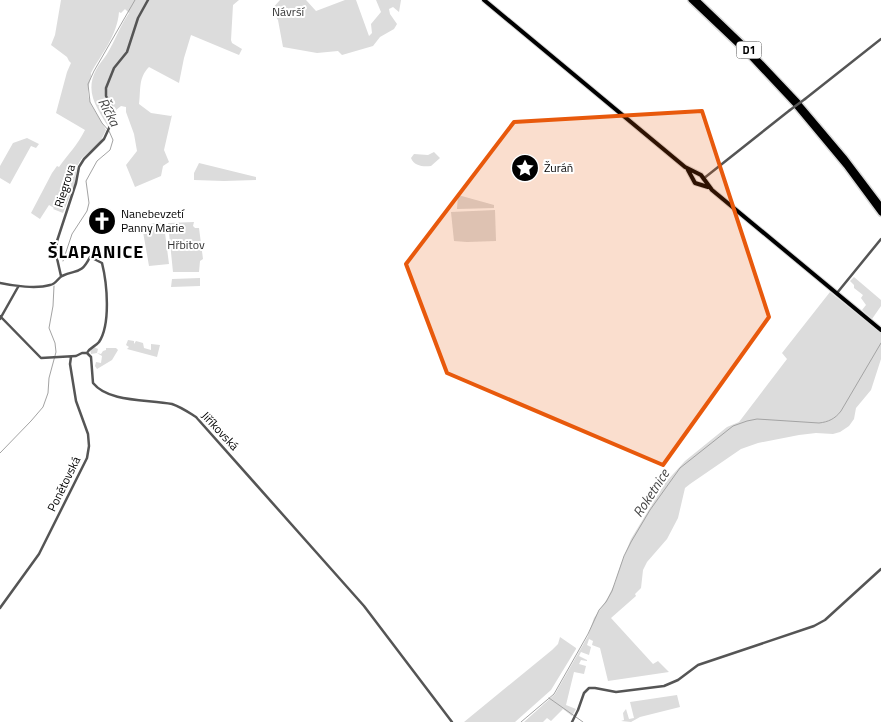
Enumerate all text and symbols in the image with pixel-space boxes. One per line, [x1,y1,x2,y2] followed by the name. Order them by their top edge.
[272,2,305,21] park label: Návrší
[736,42,762,58] road number: D1
[93,94,126,131] water label: Říčka
[510,153,540,183] place icon: Žuráň
[544,158,573,177] place label: Žuráň
[49,162,80,210] street label: Riegrova
[121,204,185,237] place label: Nanebevzetí Panny Marie
[87,206,117,236] church icon: Nanebevzetí Panny Marie
[167,235,205,254] park label: Hřbitov
[48,238,144,265] district label: ŠLAPANICE
[197,407,244,455] street label: Jiříkovská
[42,453,85,515] street label: Ponětovská
[627,463,675,521] water label: Roketnice

